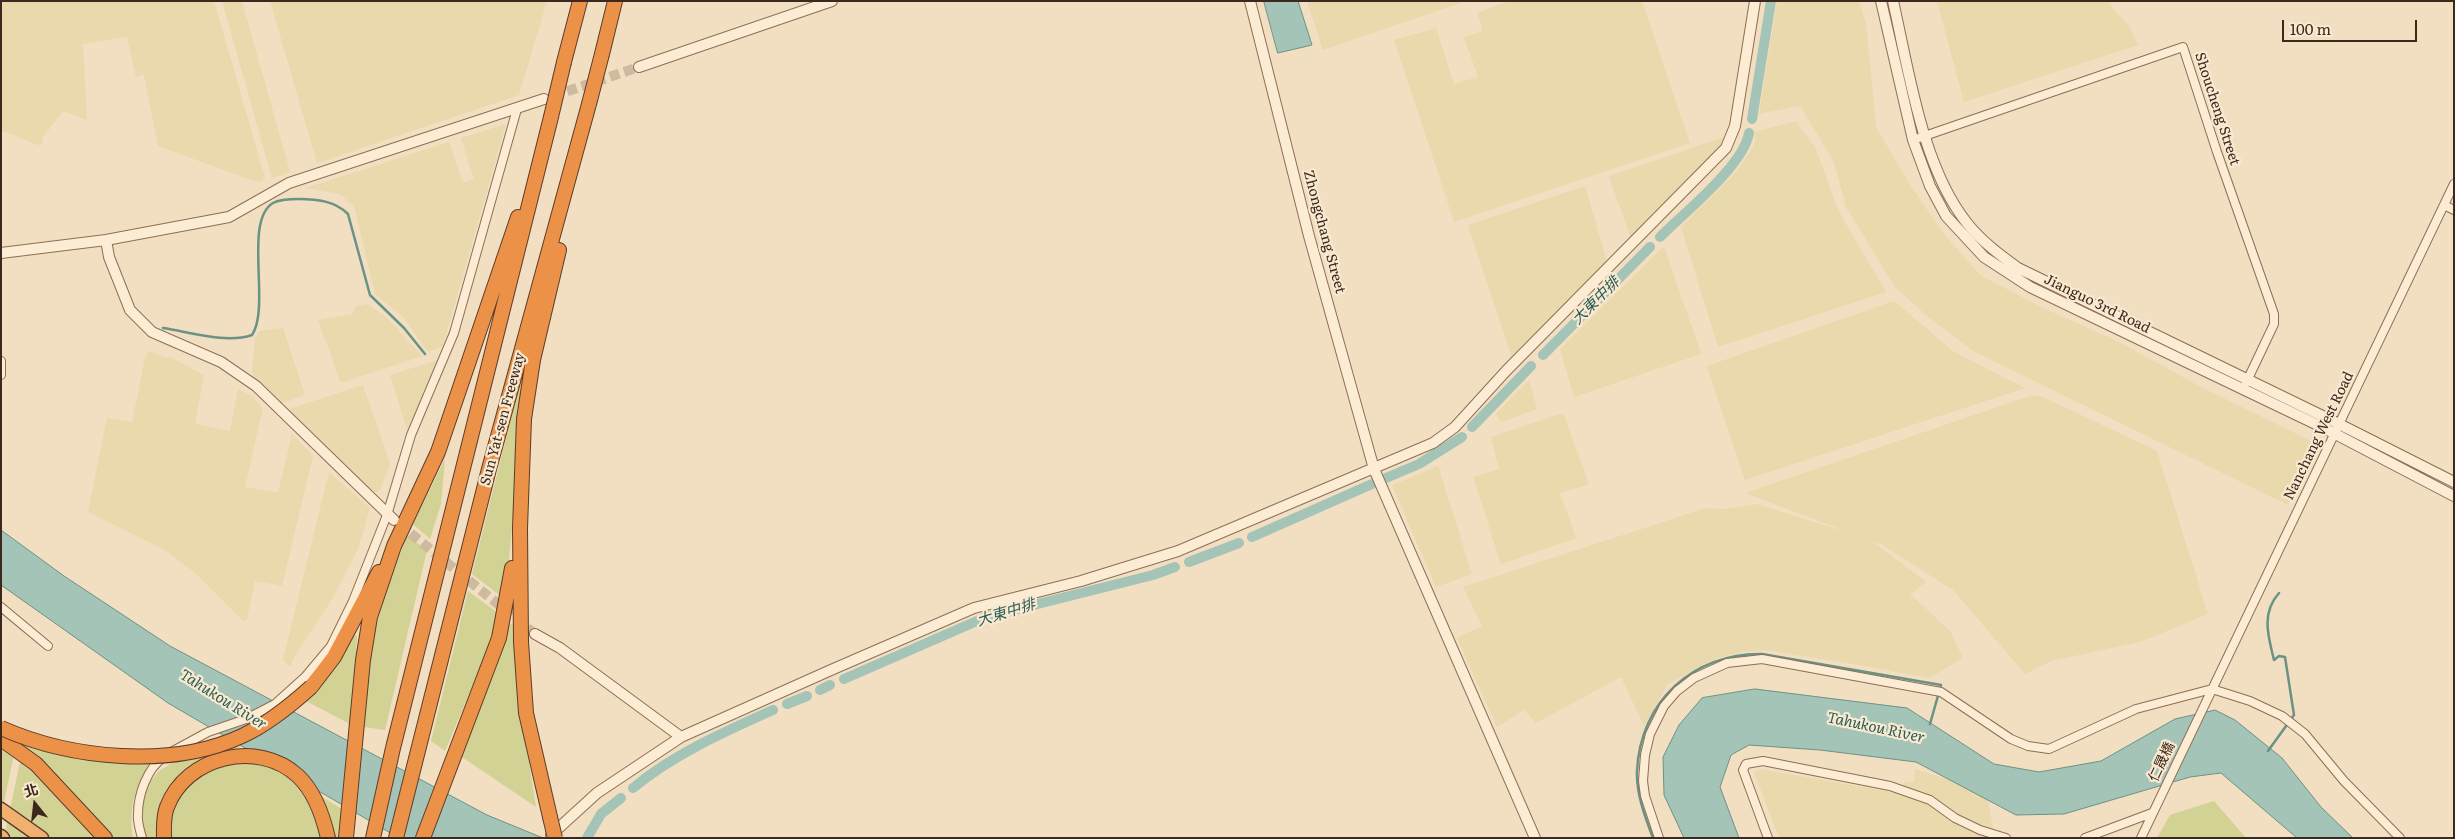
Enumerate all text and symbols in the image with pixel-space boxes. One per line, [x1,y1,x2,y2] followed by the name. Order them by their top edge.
[2285,10,2420,42] scale bar
[2290,17,2331,40] text: 100 m
[2191,50,2243,168] street label: Shoucheng Street
[1299,169,1349,295] street label: Zhongchang Street
[2041,271,2153,337] street label: Jianguo 3rd Road
[1568,273,1624,329] water label: 大東中排
[477,351,529,487] street label: Sun Yat-sen Freeway
[2281,369,2357,503] street label: Nanchang West Road
[975,596,1037,630] water label: 大東中排
[176,666,270,734] water label: Tahukou River
[1826,709,1926,747] water label: Tahukou River
[2146,739,2178,785] street label: 仁晟橋
[21,778,40,801] text: 北
[10,779,60,829] north arrow

